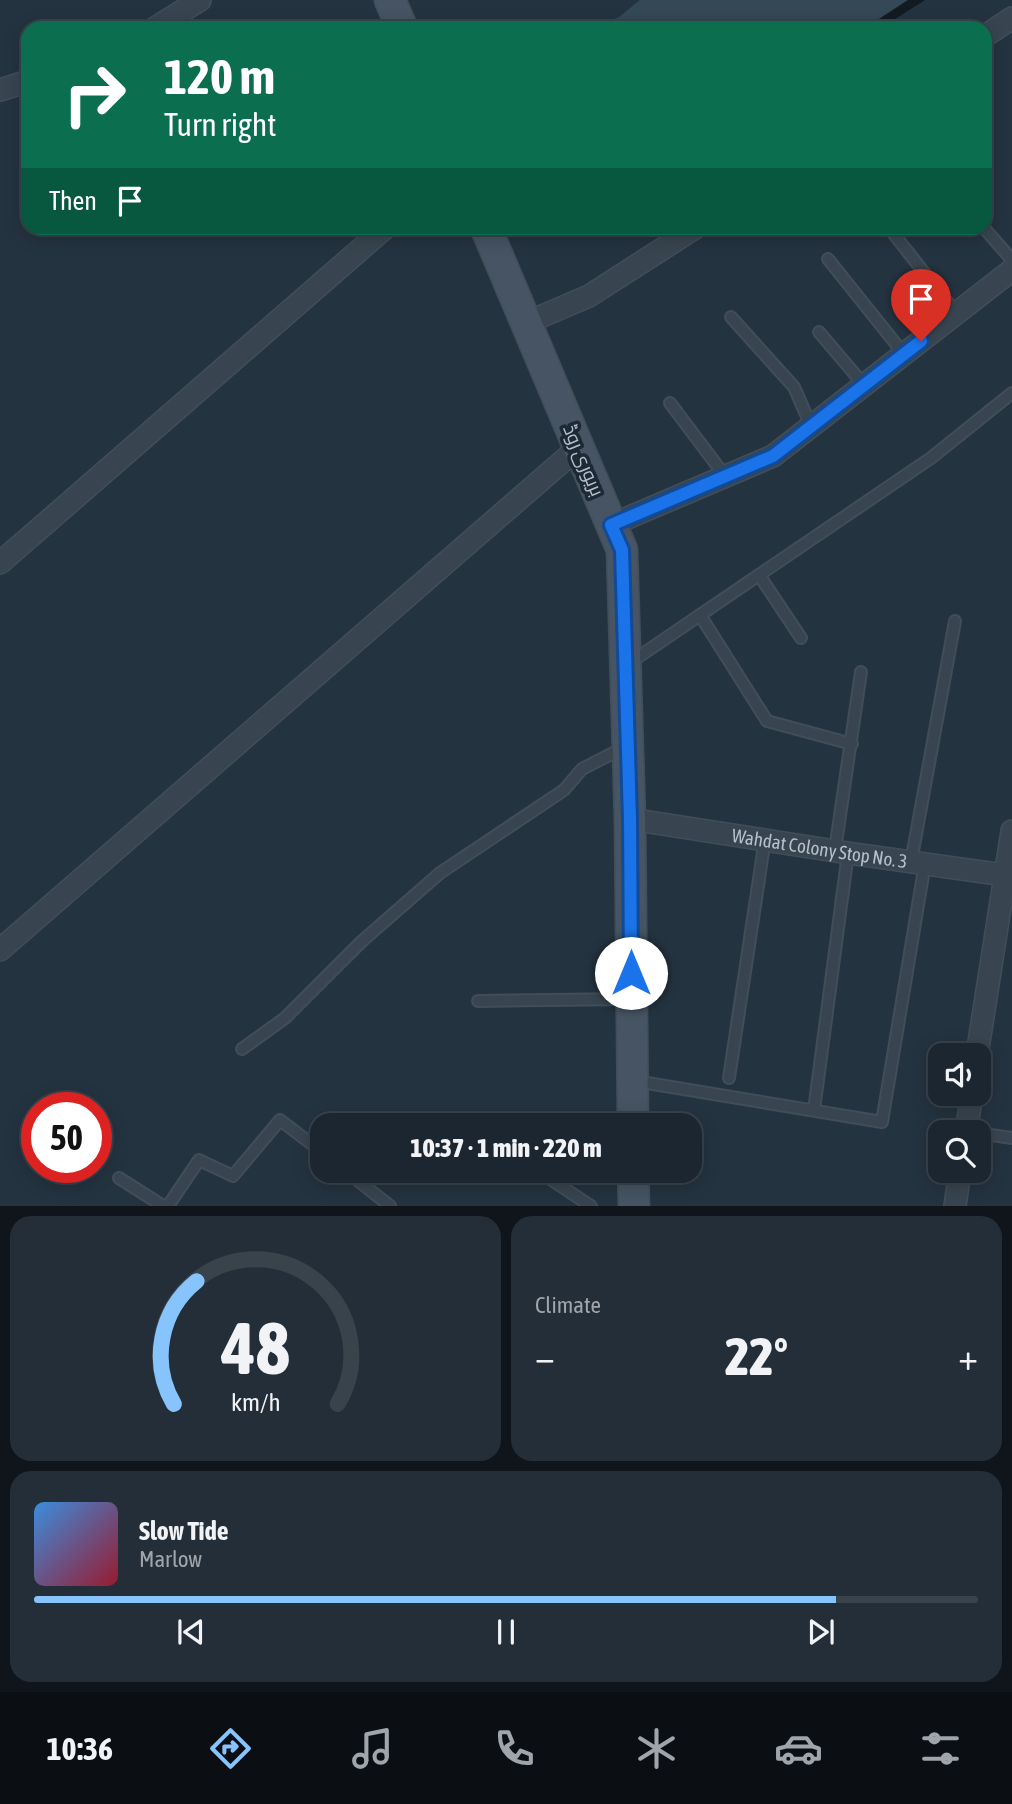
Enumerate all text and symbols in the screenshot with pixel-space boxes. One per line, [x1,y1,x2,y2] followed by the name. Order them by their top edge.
[164,48,275,104] text: 120 m
[49,49,140,140] icon: right
[164,106,277,143] text: Turn right
[111,182,149,220] icon: arrive
[49,186,97,216] text: Then
[891,269,951,341] pin
[902,280,940,318] icon: arrive
[558,421,609,500] street label: بریوری روڈ
[731,824,909,872] street label: Wahdat Colony Stop No. 3
[594,936,668,1010] position arrow
[928,1043,991,1183] map controls
[928,1043,991,1106] button: sound
[21,1092,112,1183] speed limit sign: 50
[928,1120,991,1183] button: search
[410,1133,602,1163] text: 10:37 · 1 min · 220 m
[535,1292,601,1318] text: Climate
[220,1307,290,1390] text: 48
[725,1326,788,1386] text: 22°
[535,1335,555,1378] text: −
[958,1335,978,1378] text: +
[231,1388,280,1416] text: km/h
[139,1516,229,1546] text: Slow Tide
[139,1546,202,1572] text: Marlow
[172,1613,210,1651] icon: previous
[487,1613,525,1651] icon: pause
[802,1613,840,1651] icon: next
[206,1724,255,1773] icon: directions
[348,1724,397,1773] icon: music
[490,1724,539,1773] icon: phone
[632,1724,681,1773] icon: climate
[774,1724,823,1773] icon: car
[916,1724,965,1773] icon: filters
[47,1730,113,1767] text: 10:36

